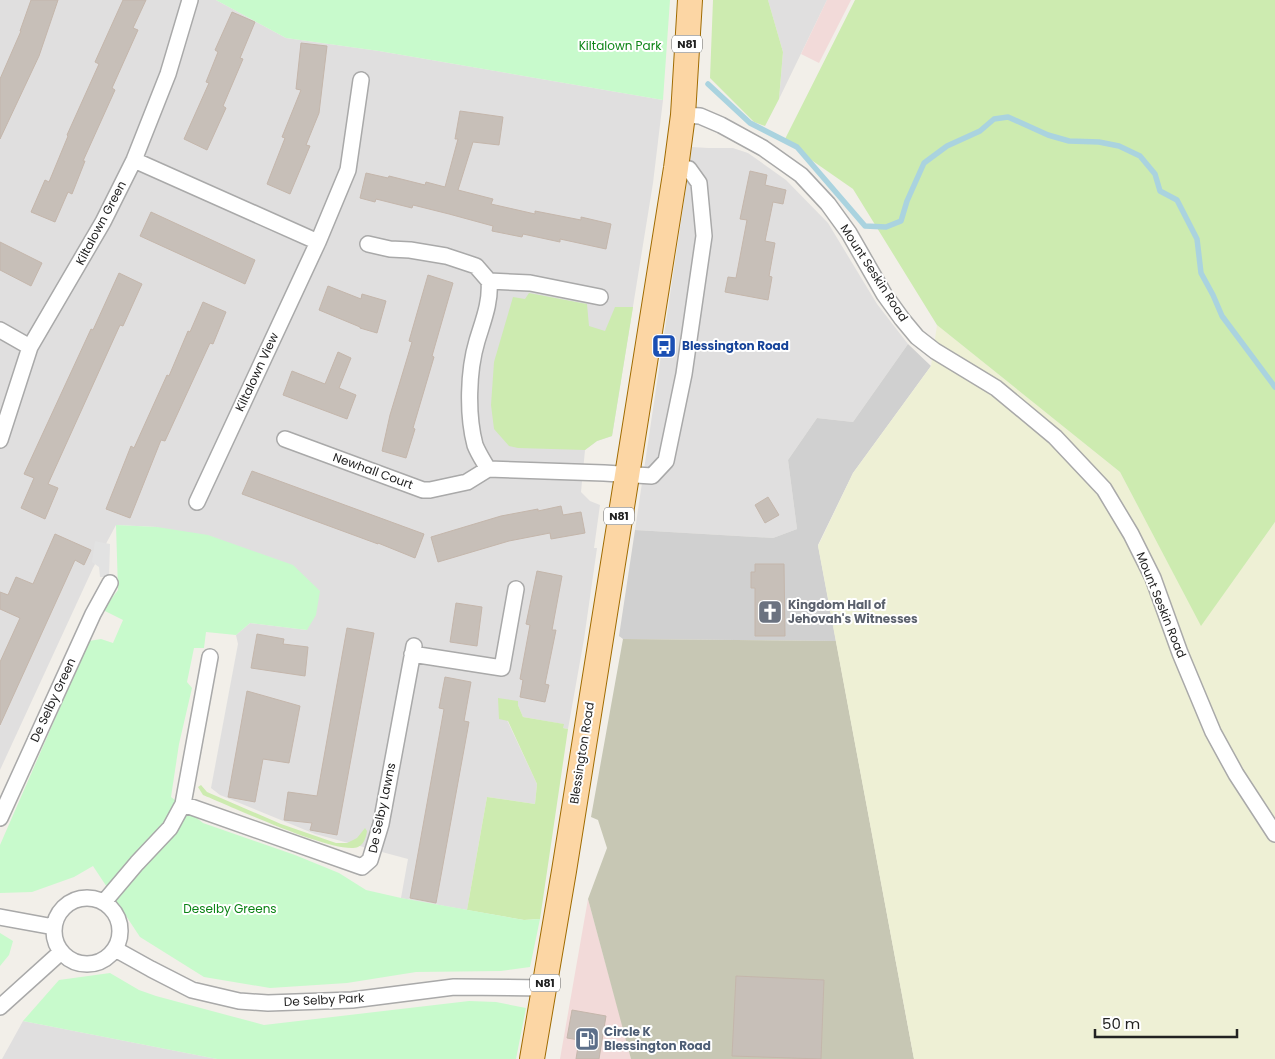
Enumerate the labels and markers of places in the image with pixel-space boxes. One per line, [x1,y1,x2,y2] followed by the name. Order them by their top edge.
[651,333,677,359] bus stop icon: Blessington Road
[682,337,789,354] place label: Blessington Road
[788,596,918,627] place label: Kingdom Hall of Jehovah's Witnesses
[757,599,783,625] church icon: Kingdom Hall of Jehovah's Witnesses
[604,1023,711,1054] place label: Circle K Blessington Road
[574,1026,600,1052] fuel station icon: Circle K Blessington Road

